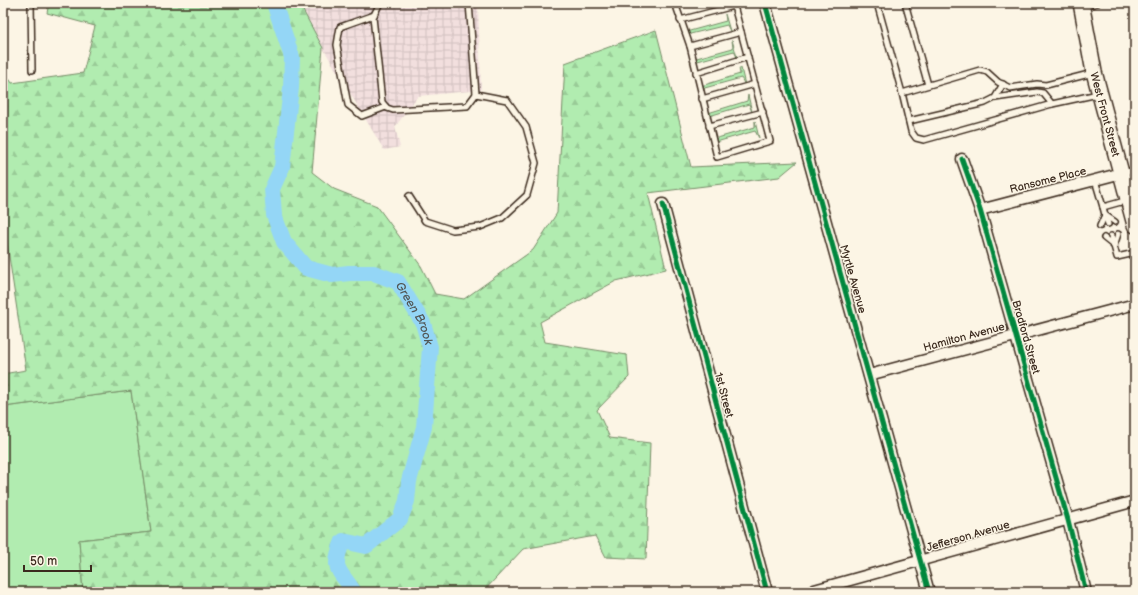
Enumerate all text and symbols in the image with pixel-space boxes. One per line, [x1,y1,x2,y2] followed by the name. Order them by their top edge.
[1088,71,1123,159] street label: West Front Street
[1008,164,1088,196] street label: Ransome Place
[837,243,869,315] street label: Myrtle Avenue
[392,279,437,348] water label: Green Brook
[1009,299,1043,376] street label: Bradford Street
[922,320,1007,354] street label: Hamilton Avenue
[712,371,736,420] street label: 1st Street
[925,518,1012,554] street label: Jefferson Avenue
[24,547,91,573] scale bar
[30,554,57,569] text: 50 m

